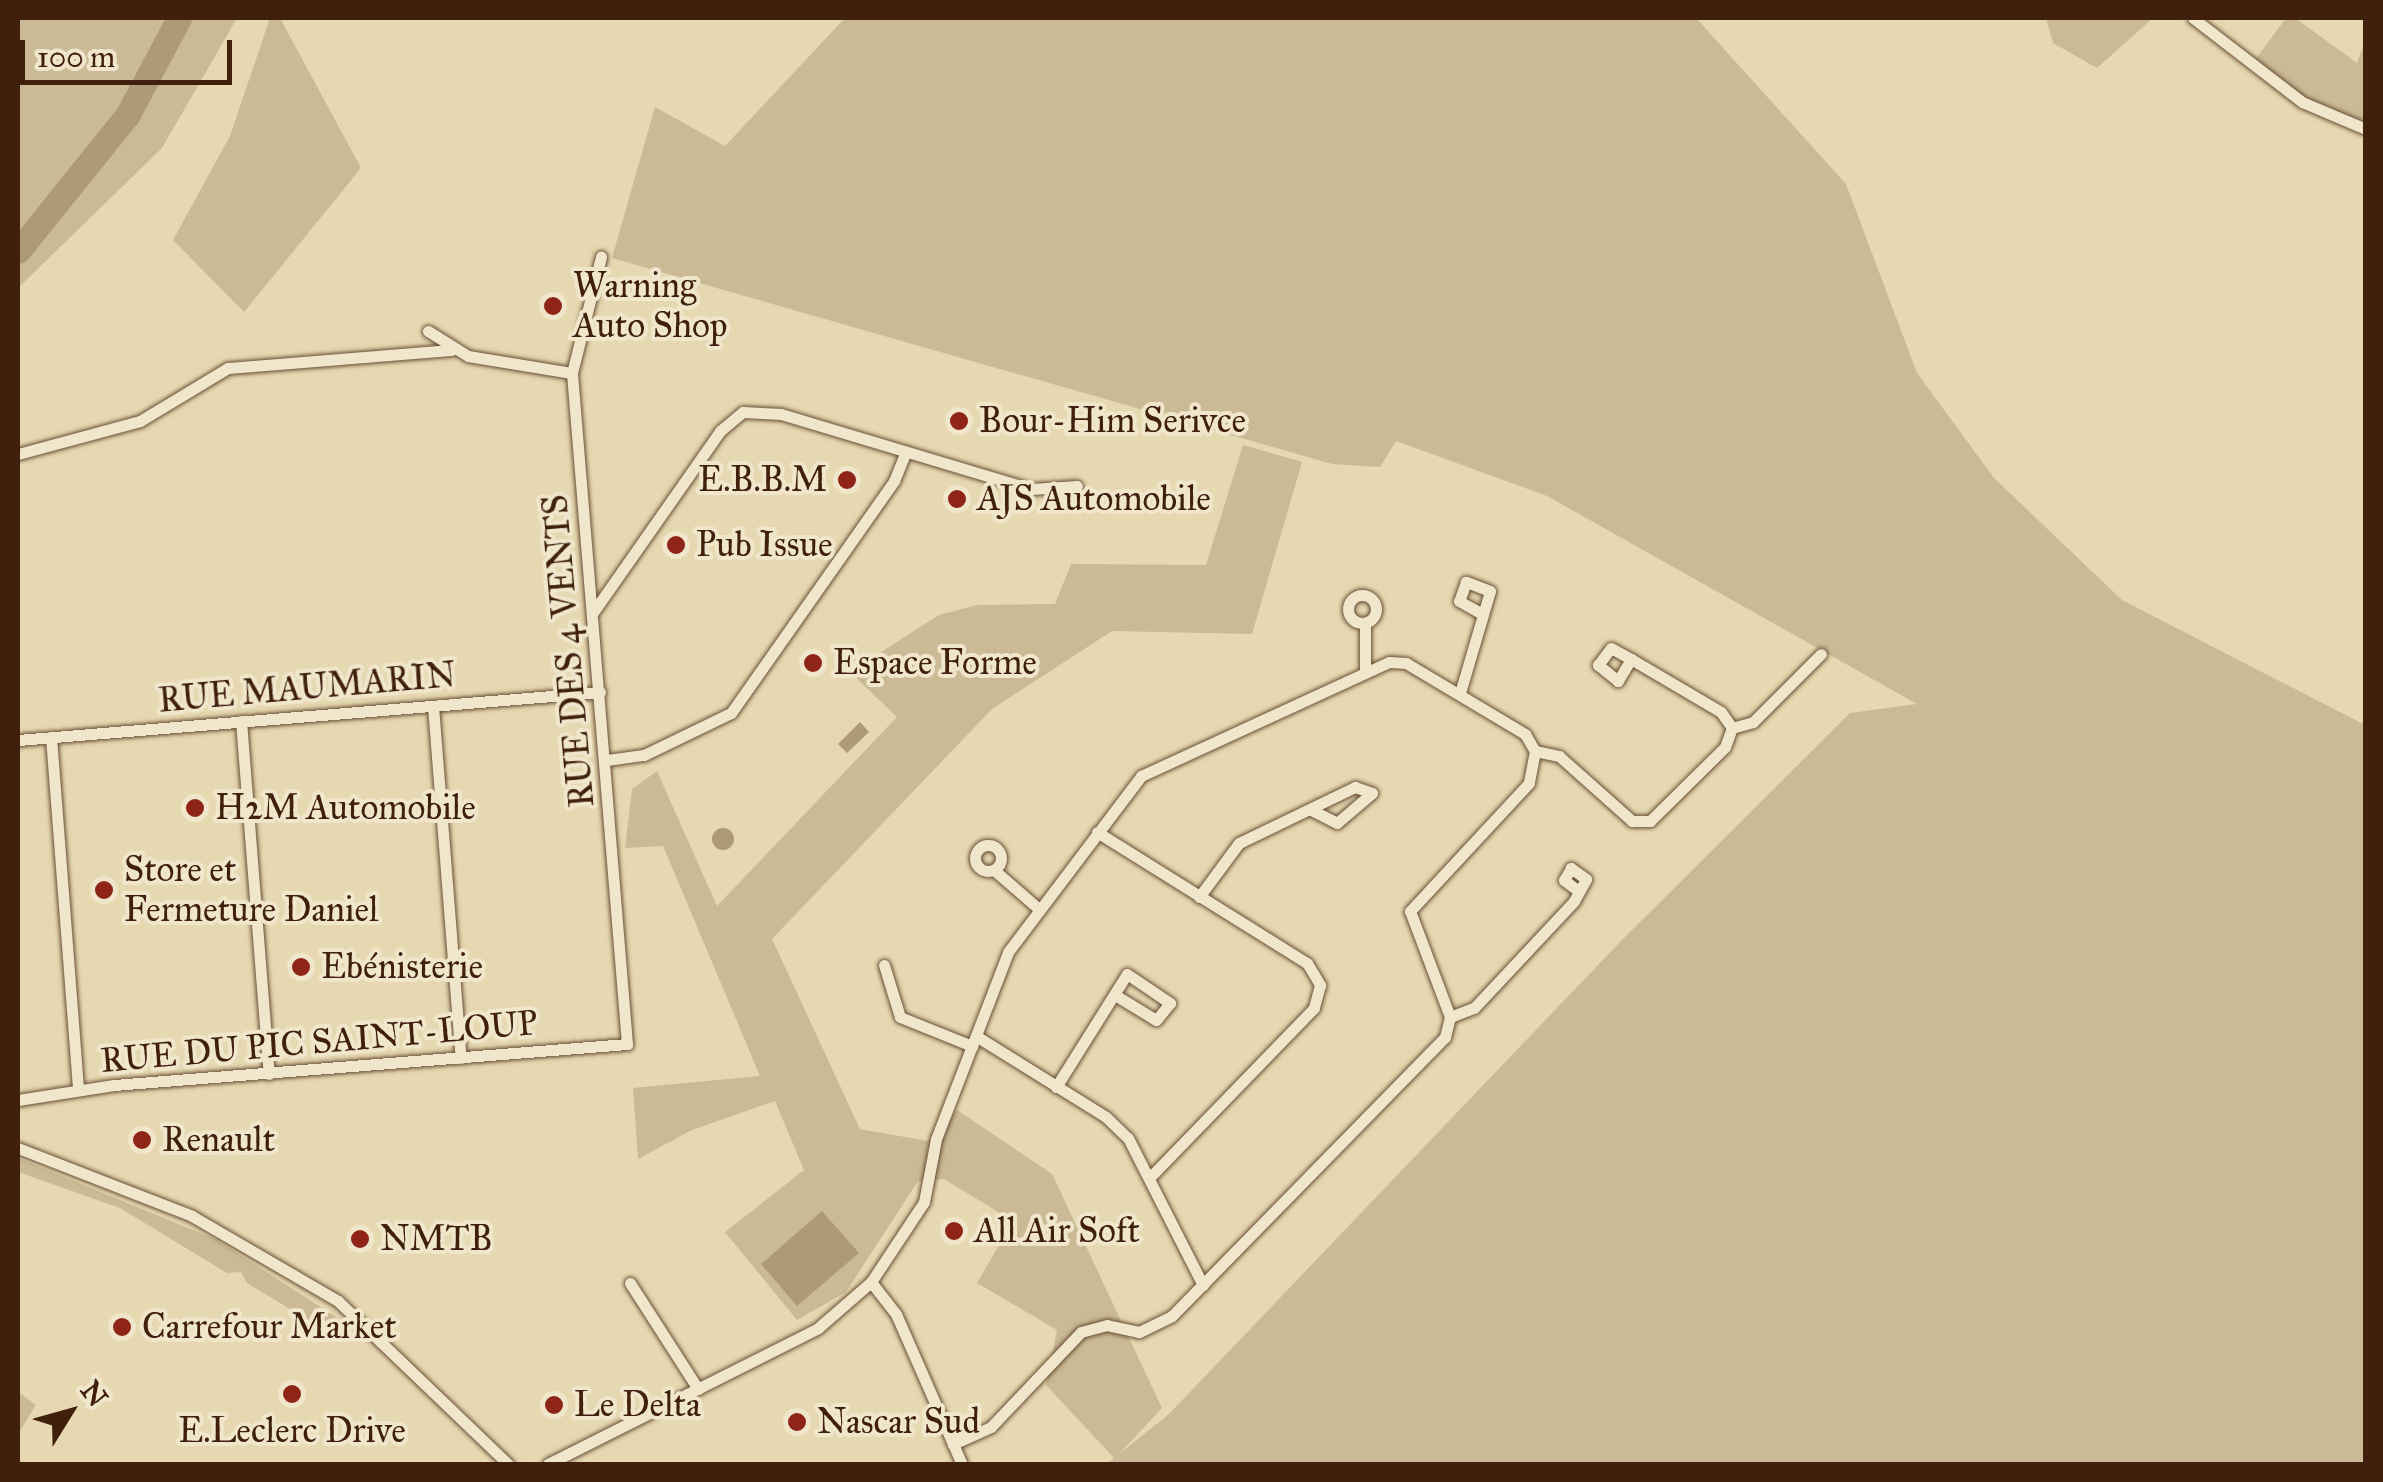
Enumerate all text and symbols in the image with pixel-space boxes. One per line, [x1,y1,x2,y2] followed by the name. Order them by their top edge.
[25,20,238,82] scale bar
[37,39,115,75] text: 100 m
[573,265,728,347] place label: Warning Auto Shop
[542,295,564,317] marker: Warning Auto Shop
[979,400,1246,442] place label: Bour-Him Serivce
[948,410,970,432] marker: Bour-Him Serivce
[698,459,827,501] place label: E.B.B.M
[836,469,858,491] marker: E.B.B.M
[977,478,1211,520] place label: AJS Automobile
[946,488,968,510] marker: AJS Automobile
[534,493,604,809] street label: RUE DES 4 VENTS
[696,524,833,566] place label: Pub Issue
[665,534,687,556] marker: Pub Issue
[833,642,1037,684] place label: Espace Forme
[802,652,824,674] marker: Espace Forme
[157,654,457,722] street label: RUE MAUMARIN
[215,787,476,829] place label: H2M Automobile
[184,797,206,819] marker: H2M Automobile
[124,849,379,931] place label: Store et Fermeture Daniel
[93,879,115,901] marker: Store et Fermeture Daniel
[321,946,483,988] place label: Ebénisterie
[290,956,312,978] marker: Ebénisterie
[99,1002,539,1082] street label: RUE DU PIC SAINT-LOUP
[162,1119,275,1161] place label: Renault
[131,1129,153,1151] marker: Renault
[974,1210,1140,1252] place label: All Air Soft
[380,1218,493,1260] place label: NMTB
[943,1220,965,1242] marker: All Air Soft
[349,1228,371,1250] marker: NMTB
[142,1306,397,1348] place label: Carrefour Market
[111,1316,133,1338] marker: Carrefour Market
[20,1362,120,1462] north arrow
[73,1374,115,1414] text: N
[281,1383,303,1405] marker: E.Leclerc Drive
[574,1384,701,1426] place label: Le Delta
[543,1394,565,1416] marker: Le Delta
[817,1401,980,1443] place label: Nascar Sud
[178,1410,406,1452] place label: E.Leclerc Drive
[786,1411,808,1433] marker: Nascar Sud

